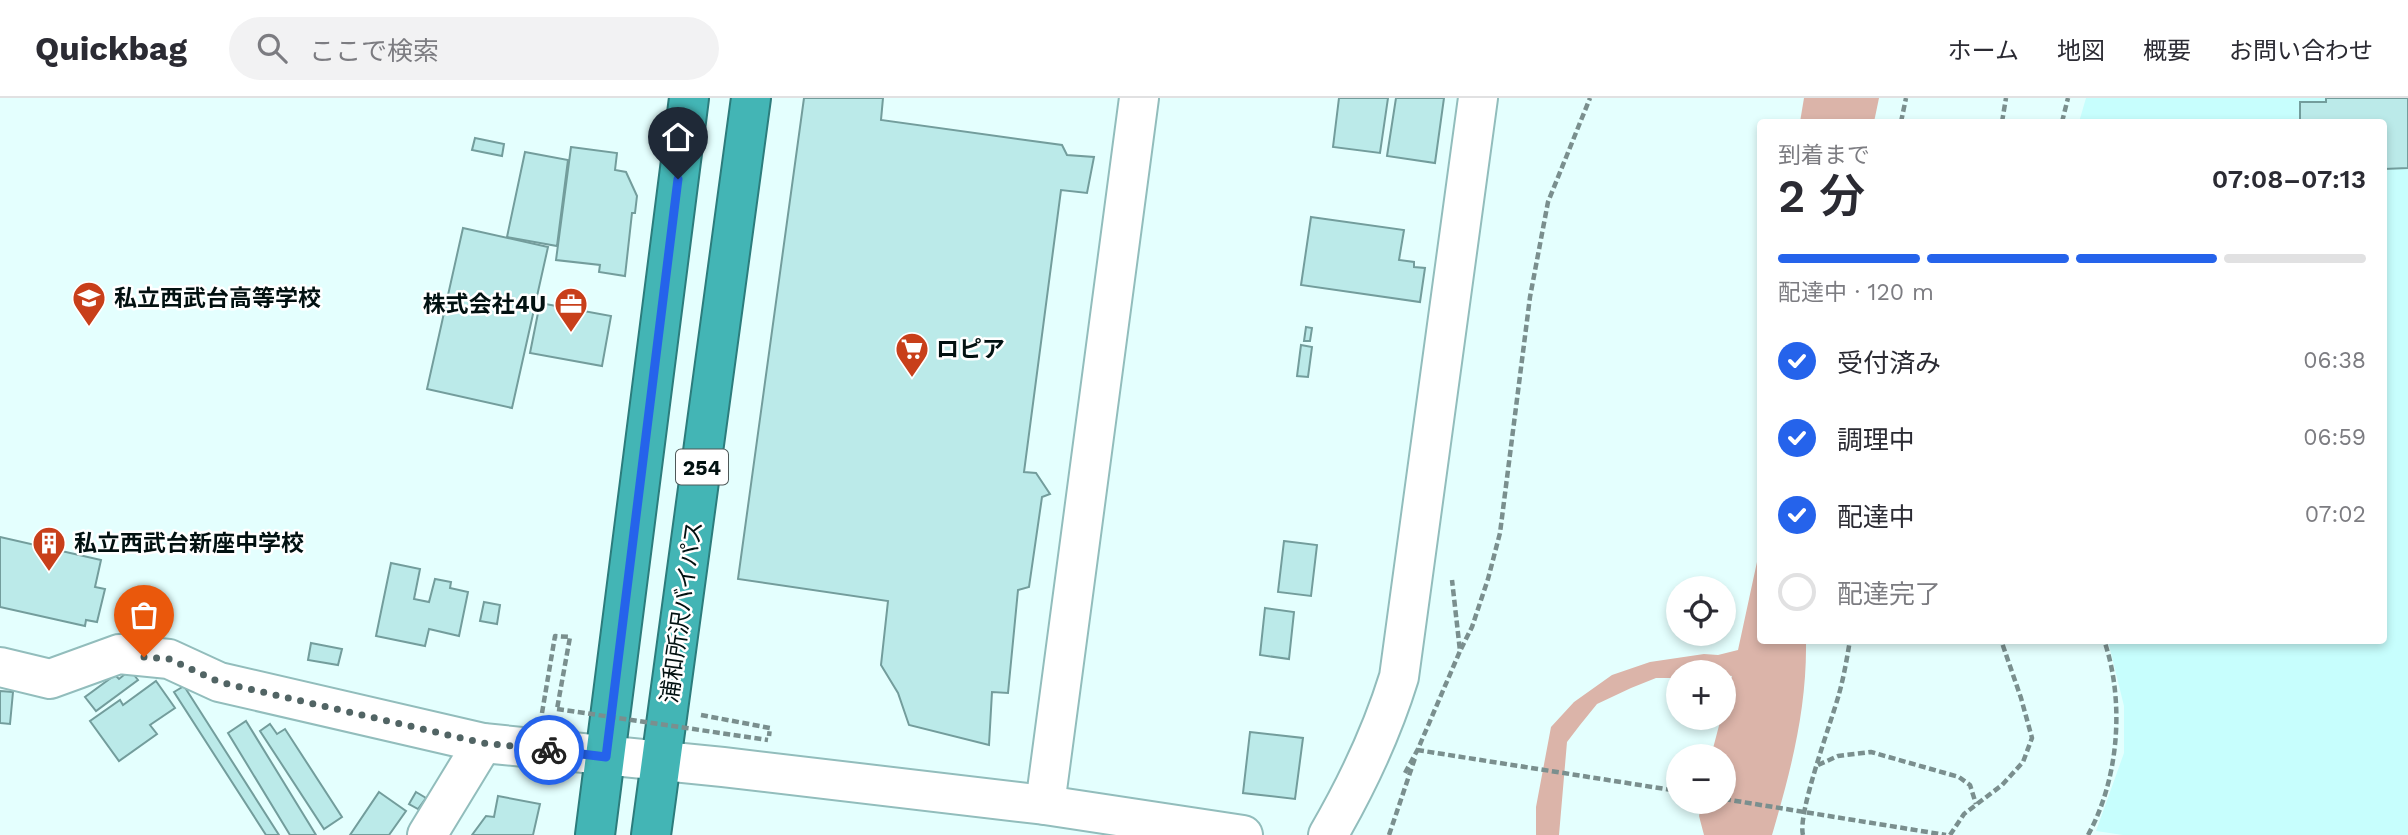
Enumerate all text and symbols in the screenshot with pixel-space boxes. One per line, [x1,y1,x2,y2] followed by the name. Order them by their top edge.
[229,17,719,80] search box
[35,29,187,68] text: Quickbag
[253,29,291,67] icon: search
[309,36,439,66] text: ここで検索
[1948,37,2019,65] text: ホーム
[2057,37,2105,65] text: 地図
[2143,37,2191,65] text: 概要
[2229,37,2373,65] text: お問い合わせ
[648,107,708,179] pin
[659,118,697,156] icon: home
[1778,142,1870,169] text: 到着まで
[2212,164,2366,194] text: 07:08–07:13
[1778,169,1865,223] text: 2 分
[70,279,108,328] school or university icon: 私立西武台高等学校
[1778,279,1934,306] text: 配達中 · 120 m
[114,285,321,312] place label: 私立西武台高等学校
[552,285,590,334] office icon: 株式会社4U
[423,291,546,318] place label: 株式会社4U
[893,330,931,379] supermarket icon: ロピア
[936,336,1005,363] place label: ロピア
[1778,342,1816,380] icon: check
[2303,347,2366,374] text: 06:38
[1837,348,1941,378] text: 受付済み
[1778,419,1816,457] icon: check
[2303,424,2366,451] text: 06:59
[1837,425,1915,455] text: 調理中
[676,450,728,484] road number: 254
[1778,496,1816,534] icon: check
[2305,501,2366,528] text: 07:02
[1837,502,1915,532] text: 配達中
[656,519,708,705] street label: 浦和所沢バイパス
[30,524,68,573] building icon: 私立西武台新座中学校
[74,530,304,557] place label: 私立西武台新座中学校
[1666,576,1736,814] map controls
[1666,576,1736,646] button: locate
[1837,579,1941,609] text: 配達完了
[114,585,174,657] pin
[125,596,163,634] icon: bag
[1666,660,1736,730] button: +
[514,715,584,785] courier
[530,731,568,769] icon: bike
[1666,744,1736,814] button: −

